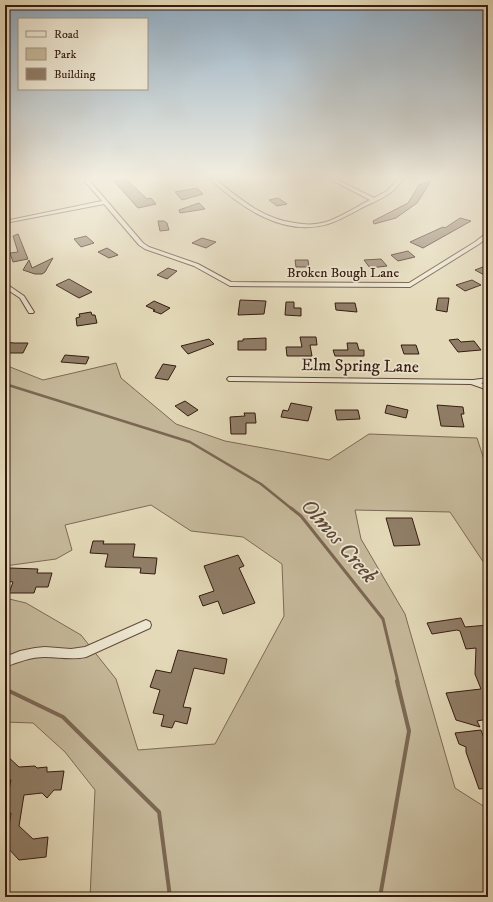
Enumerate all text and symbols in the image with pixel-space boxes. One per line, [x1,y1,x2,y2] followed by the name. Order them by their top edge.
[18,18,148,90] legend
[54,27,79,42] text: Road
[54,47,76,62] text: Park
[54,67,95,82] text: Building
[287,264,399,282] street label: Broken Bough Lane
[301,354,419,378] street label: Elm Spring Lane
[295,493,384,590] water label: Olmos Creek

